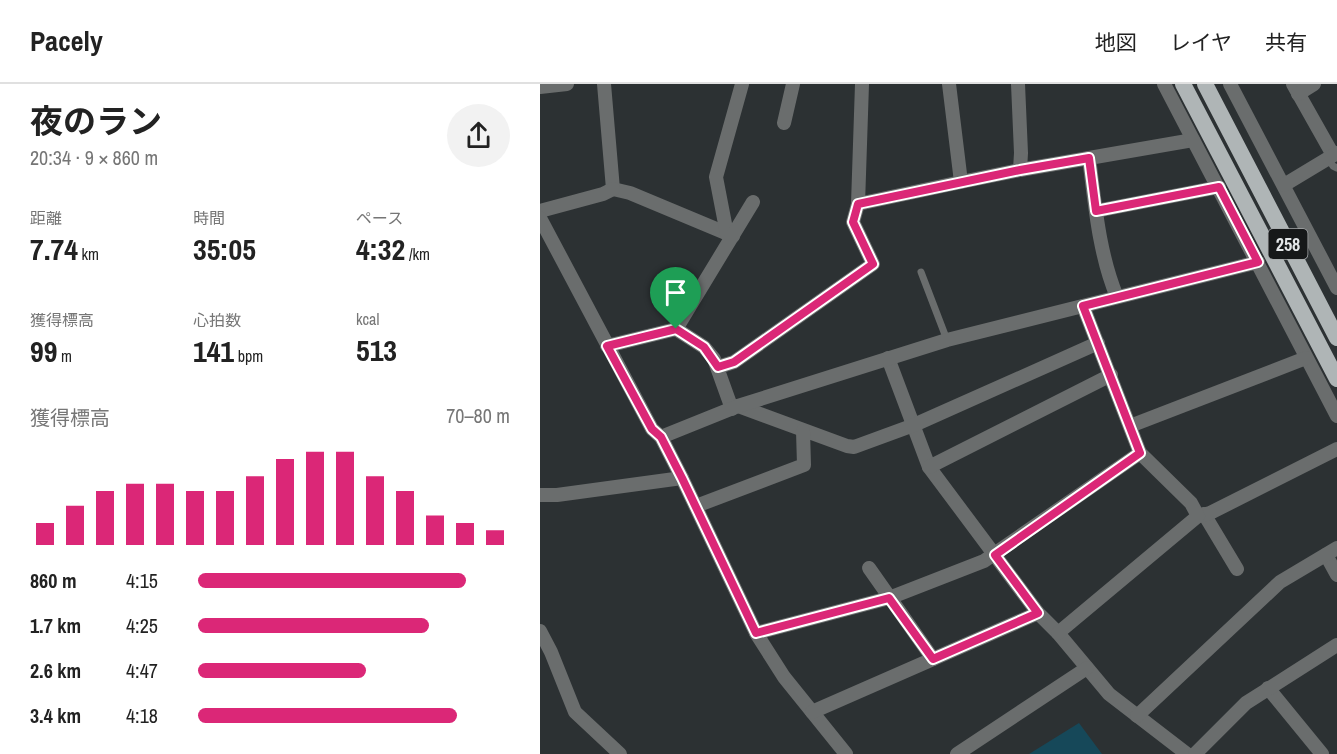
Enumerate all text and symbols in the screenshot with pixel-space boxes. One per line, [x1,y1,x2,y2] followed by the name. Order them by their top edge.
[30,22,103,60] text: Pacely
[1095,28,1137,57] text: 地図
[1170,28,1232,57] text: レイヤ
[1265,28,1307,57] text: 共有
[30,99,162,143] text: 夜のラン
[447,104,510,167] button: share
[30,144,158,171] text: 20:34 · 9 × 860 m
[30,207,62,229] text: 距離
[193,207,225,229] text: 時間
[356,207,403,229] text: ペース
[30,229,78,269] text: 7.74
[193,229,256,269] text: 35:05
[356,229,405,269] text: 4:32
[1268,229,1308,259] road number: 258
[78,243,99,265] text: km
[405,243,430,265] text: /km
[650,267,701,329] pin
[659,276,692,309] icon: arrive
[356,308,379,330] text: kcal
[30,309,94,331] text: 獲得標高
[193,309,241,331] text: 心拍数
[356,330,397,370] text: 513
[30,331,57,371] text: 99
[193,331,234,371] text: 141
[57,345,72,367] text: m
[234,345,263,367] text: bpm
[446,402,510,429] text: 70–80 m
[30,404,110,431] text: 獲得標高
[30,567,77,594] text: 860 m
[126,567,158,594] text: 4:15
[30,612,81,639] text: 1.7 km
[126,612,158,639] text: 4:25
[30,657,81,684] text: 2.6 km
[126,657,158,684] text: 4:47
[30,702,81,729] text: 3.4 km
[126,702,158,729] text: 4:18

